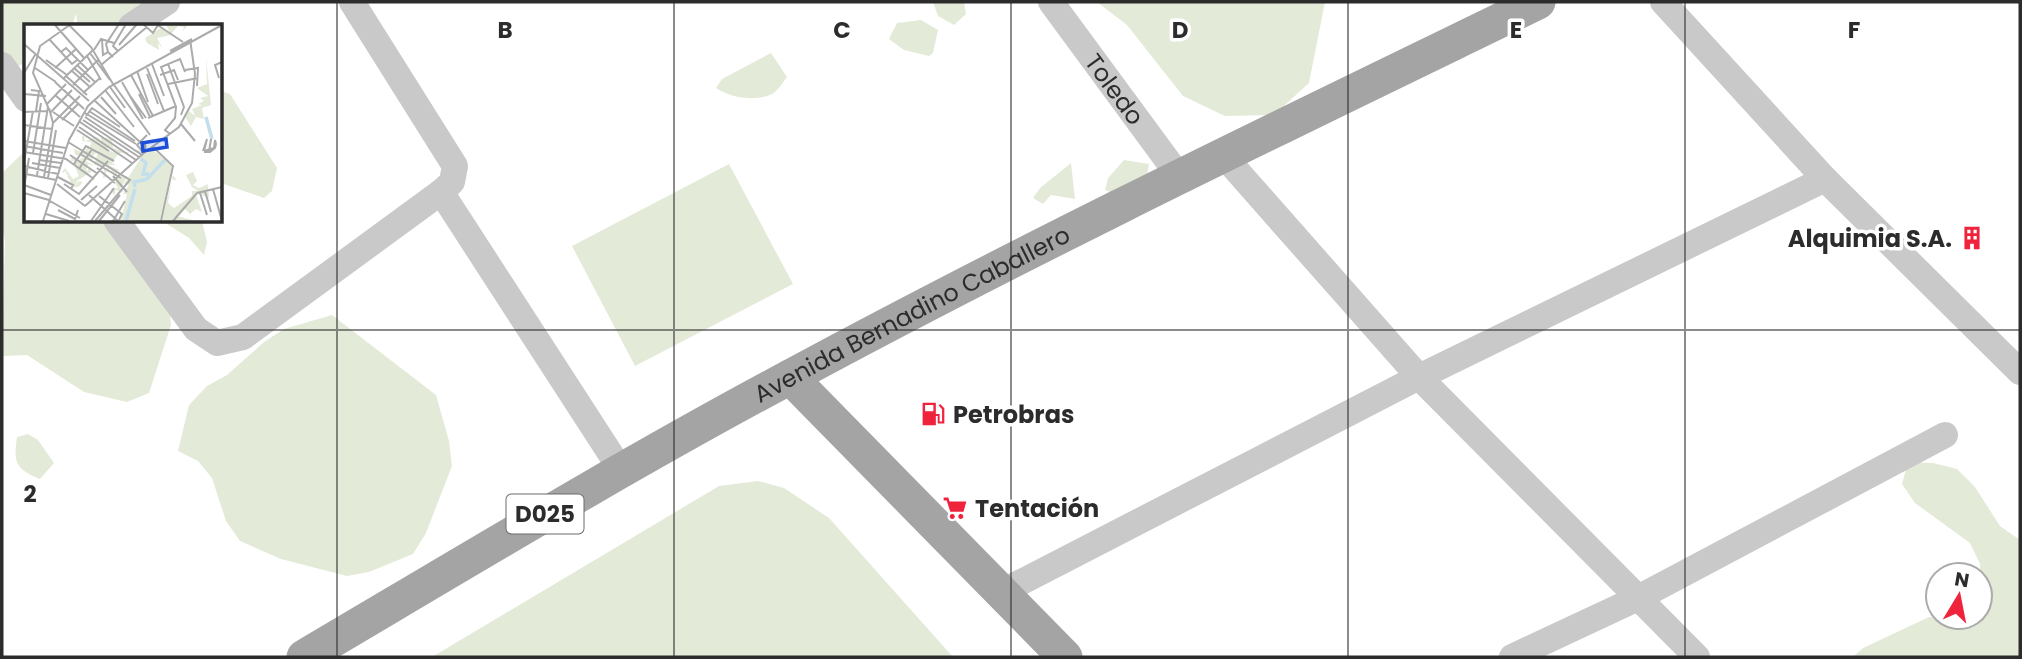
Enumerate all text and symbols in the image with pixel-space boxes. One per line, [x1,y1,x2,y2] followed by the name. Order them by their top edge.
[497,14,513,46] text: B
[833,14,851,46] text: C
[1172,14,1188,46] text: D
[1510,14,1522,46] text: E
[1848,14,1860,46] text: F
[24,24,222,222] inset map
[1078,47,1152,131] street label: Toledo
[748,218,1075,410] street label: Avenida Bernadino Caballero
[1788,222,1952,255] place label: Alquimia S.A.
[1958,224,1986,252] building icon: Alquimia S.A.
[953,398,1074,431] place label: Petrobras
[919,400,947,428] fuel station icon: Petrobras
[23,478,37,510] text: 2
[975,492,1099,525] place label: Tentación
[506,494,584,534] road number: D025
[941,494,969,522] supermarket icon: Tentación
[1924,561,1994,631] north arrow
[1952,565,1971,594] text: N

